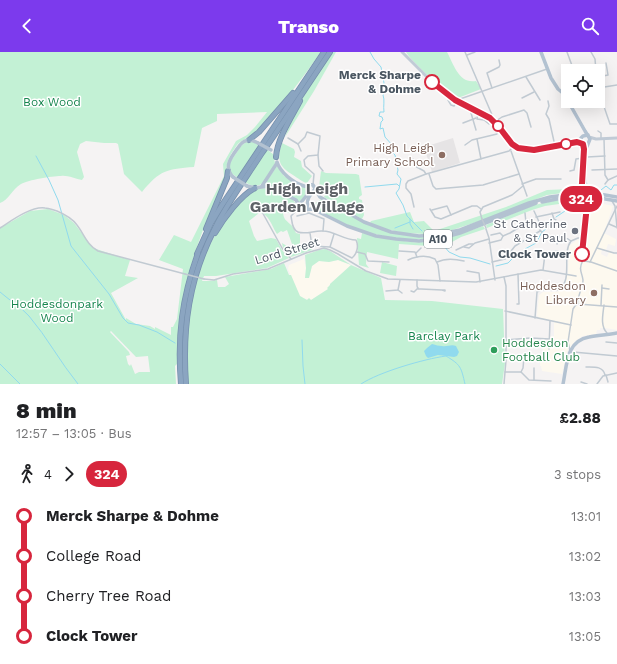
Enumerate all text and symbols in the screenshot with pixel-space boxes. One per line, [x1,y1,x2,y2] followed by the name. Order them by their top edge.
[16,15,38,37] icon: back
[579,15,601,37] icon: search
[278,16,339,37] text: Transo
[561,64,605,108] map controls
[561,64,605,108] button: locate
[339,68,421,96] place label: Merck Sharpe & Dohme
[424,74,440,90] marker: Merck Sharpe & Dohme
[23,95,81,109] park label: Box Wood
[492,120,504,132] unlabelled marker
[560,138,572,150] unlabelled marker
[346,141,434,169] place label: High Leigh Primary School
[437,150,447,160] marker: High Leigh Primary School
[250,179,364,216] district label: High Leigh Garden Village
[558,186,604,212] line badge: 324
[568,191,594,207] text: 324
[494,217,567,245] place label: St Catherine & St Paul
[570,226,580,236] marker: St Catherine & St Paul
[424,230,452,248] road number: A10
[253,235,321,267] street label: Lord Street
[574,246,590,262] marker: Clock Tower
[498,247,572,261] place label: Clock Tower
[520,279,587,307] place label: Hoddesdon Library
[589,288,599,298] marker: Hoddesdon Library
[11,297,103,325] park label: Hoddesdonpark Wood
[408,329,480,343] park label: Barclay Park
[502,336,580,364] place label: Hoddesdon Football Club
[489,345,499,355] marker: Hoddesdon Football Club
[16,398,77,423] text: 8 min
[560,409,601,427] text: £2.88
[16,426,132,441] text: 12:57 – 13:05 · Bus
[16,463,38,485] icon: walk
[58,463,80,485] icon: forward
[94,466,119,482] text: 324
[44,467,52,482] text: 4
[554,467,601,482] text: 3 stops
[46,507,219,525] text: Merck Sharpe & Dohme
[571,509,601,524] text: 13:01
[46,547,142,565] text: College Road
[569,549,601,564] text: 13:02
[46,587,172,605] text: Cherry Tree Road
[569,589,601,604] text: 13:03
[46,627,137,645] text: Clock Tower
[569,629,601,644] text: 13:05

